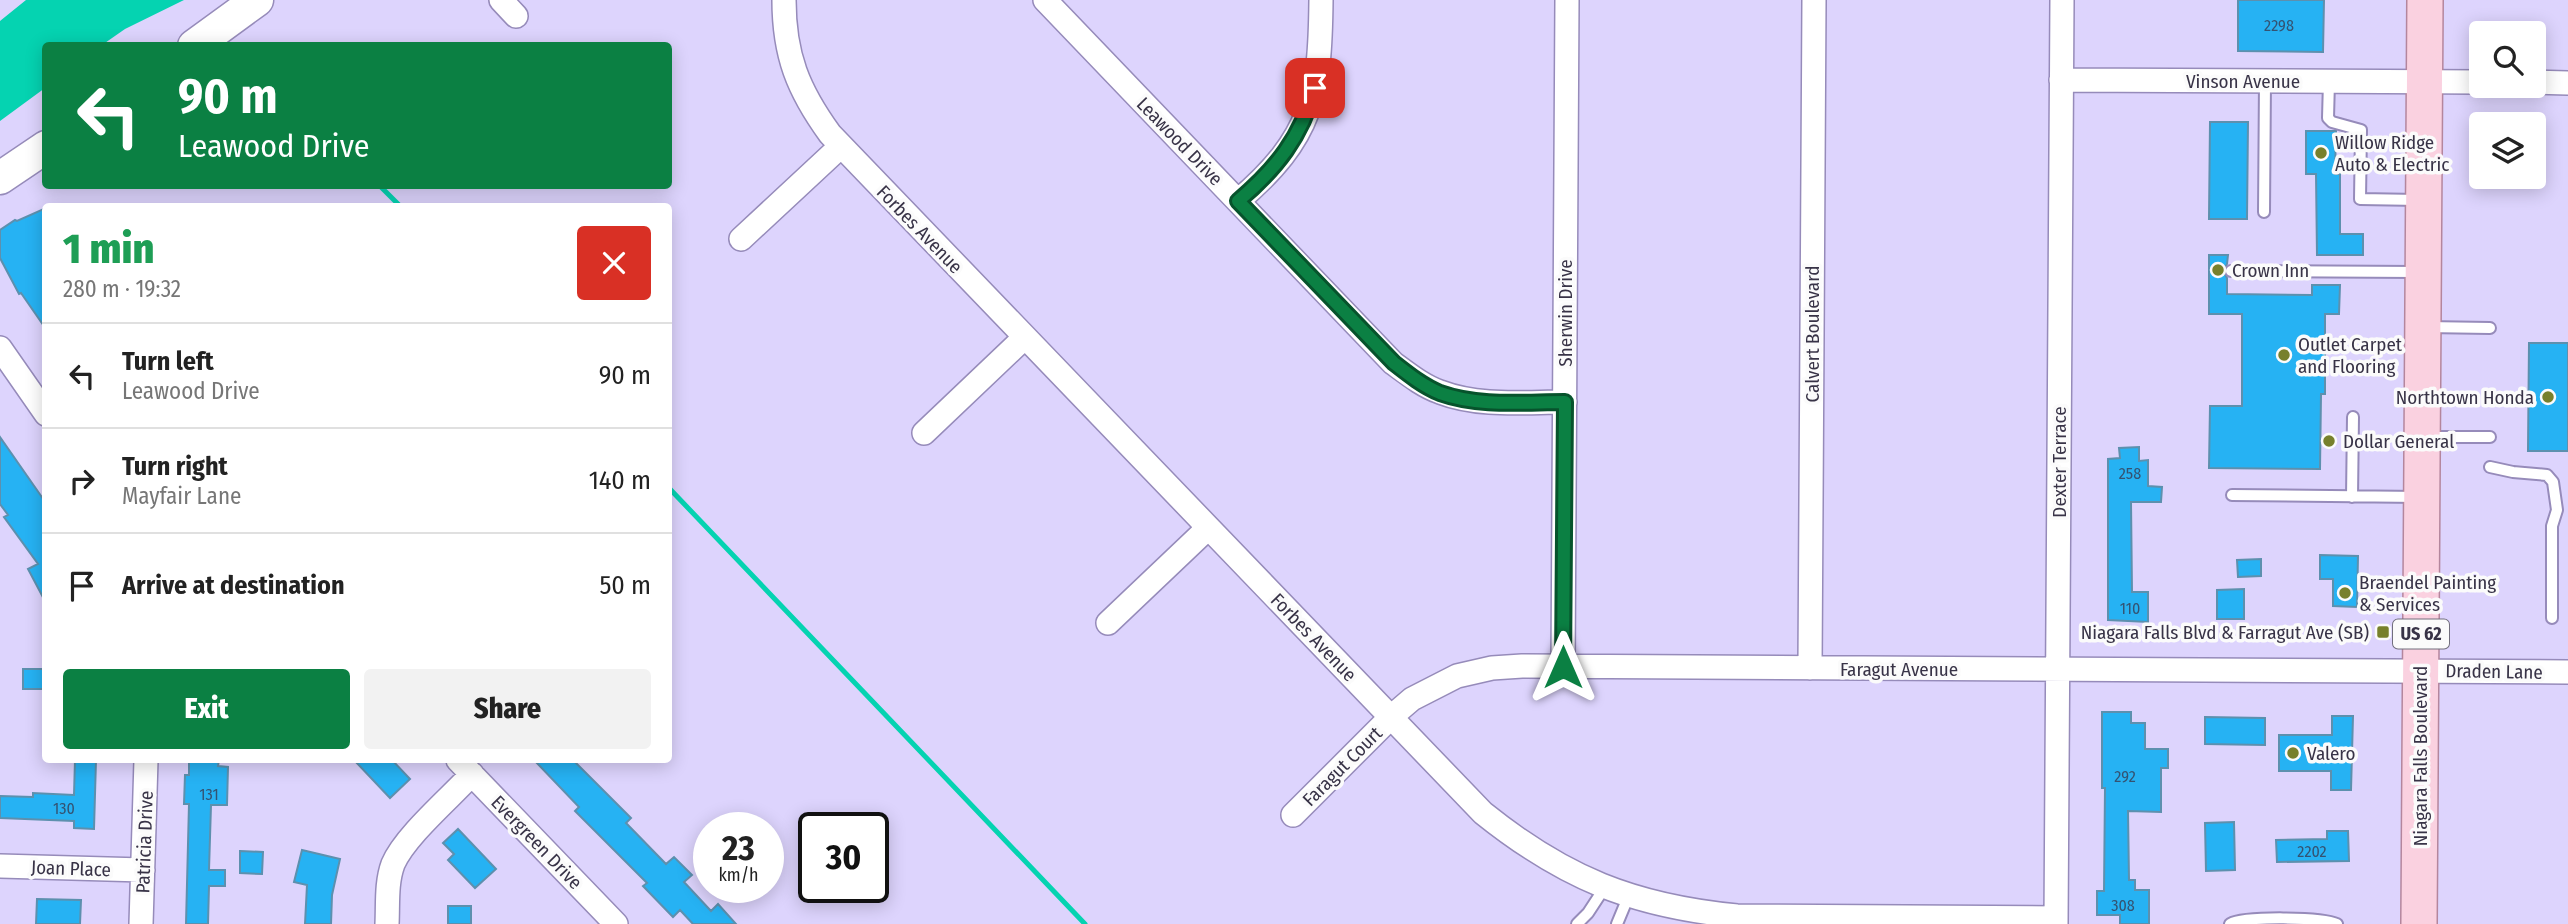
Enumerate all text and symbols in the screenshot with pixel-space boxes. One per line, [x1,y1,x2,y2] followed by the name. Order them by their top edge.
[2264,16,2294,35] house number: 2298
[2469,21,2546,189] map controls
[2469,21,2546,98] button: search
[1285,58,1345,118] pin
[178,67,278,126] text: 90 m
[1296,69,1334,107] icon: arrive
[63,70,154,161] icon: left
[2186,70,2300,93] street label: Vinson Avenue
[1132,92,1227,190] street label: Leawood Drive
[2469,112,2546,189] button: layers
[178,127,370,165] text: Leawood Drive
[2335,131,2449,176] place label: Willow Ridge Auto & Electric
[2313,145,2329,161] marker: Willow Ridge Auto & Electric
[872,181,967,278] street label: Forbes Avenue
[63,224,154,274] text: 1 min
[577,226,651,300] button: close
[1554,259,1577,367] street label: Sherwin Drive
[2232,259,2309,282] place label: Crown Inn
[2210,262,2226,278] marker: Crown Inn
[1801,266,1824,402] street label: Calvert Boulevard
[63,275,181,303] text: 280 m · 19:32
[2298,333,2403,378] place label: Outlet Carpet and Flooring
[122,346,214,377] text: Turn left
[2276,347,2292,363] marker: Outlet Carpet and Flooring
[63,357,101,395] icon: left
[599,360,651,391] text: 90 m
[122,377,260,405] text: Leawood Drive
[2396,386,2534,409] place label: Northtown Honda
[2540,389,2556,405] marker: Northtown Honda
[2048,406,2071,518] street label: Dexter Terrace
[2343,430,2454,453] place label: Dollar General
[2321,433,2337,449] marker: Dollar General
[122,451,228,482] text: Turn right
[63,462,101,500] icon: right
[2119,464,2141,483] house number: 258
[589,465,651,496] text: 140 m
[122,482,241,510] text: Mayfair Lane
[63,567,101,605] icon: arrive
[122,570,345,601] text: Arrive at destination
[599,570,651,601] text: 50 m
[2359,571,2496,616] place label: Braendel Painting & Services
[2337,585,2353,601] marker: Braendel Painting & Services
[1266,589,1361,686] street label: Forbes Avenue
[2120,599,2140,618] house number: 110
[2393,620,2449,648] road number: US 62
[2081,621,2369,644] place label: Niagara Falls Blvd & Farragut Ave (SB)
[2375,624,2391,640] marker: Niagara Falls Blvd & Farragut Ave (SB)
[1526,630,1600,704] position arrow
[1840,658,1958,681] street label: Faragut Avenue
[2445,659,2543,684] street label: Draden Lane
[2409,666,2432,846] street label: Niagara Falls Boulevard
[63,669,350,749] button: Exit
[364,669,651,749] button: Share
[1298,721,1387,811] street label: Faragut Court
[2307,742,2355,765] place label: Valero
[2285,745,2301,761] marker: Valero
[2114,767,2136,786] house number: 292
[199,785,219,804] house number: 131
[131,790,158,894] street label: Patricia Drive
[486,791,587,894] street label: Evergreen Drive
[53,799,75,818] house number: 130
[798,812,889,903] speed limit sign: 30
[722,827,755,869] text: 23
[2297,842,2327,861] house number: 2202
[31,856,111,881] street label: Joan Place
[718,864,759,886] text: km/h
[2111,896,2135,915] house number: 308

